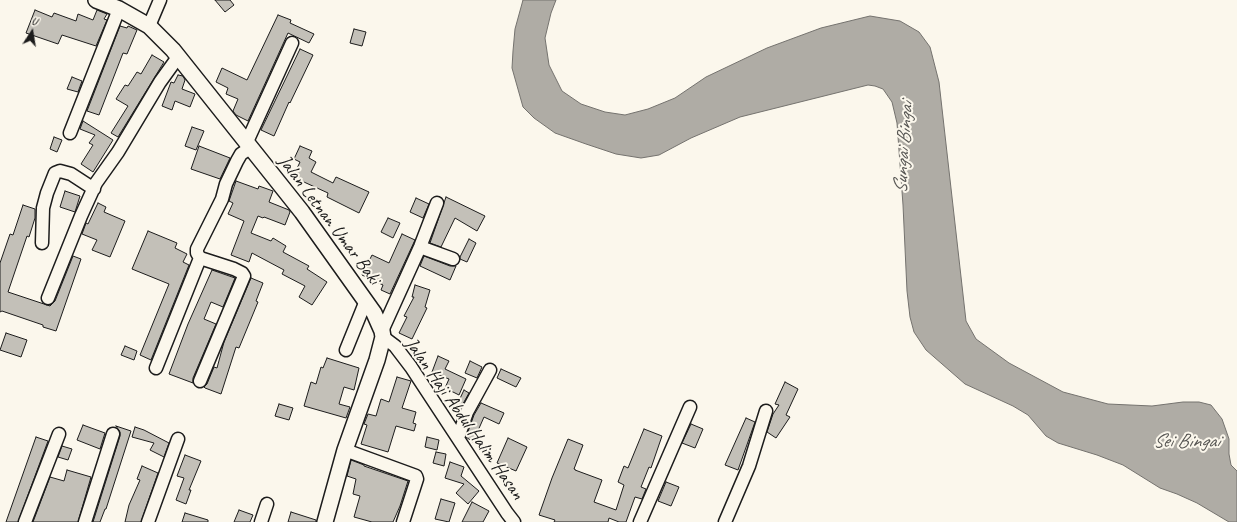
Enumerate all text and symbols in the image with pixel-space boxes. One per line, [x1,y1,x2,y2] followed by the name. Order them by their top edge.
[12,12,52,52] north arrow
[30,13,39,28] text: U
[889,101,919,195] water label: Sungai Bingai
[273,151,385,289] street label: Jalan Letnan Umar Baki
[399,334,529,504] street label: Jalan Haji Abdul Halim Hasan
[1153,430,1219,454] water label: Sei Bingai

